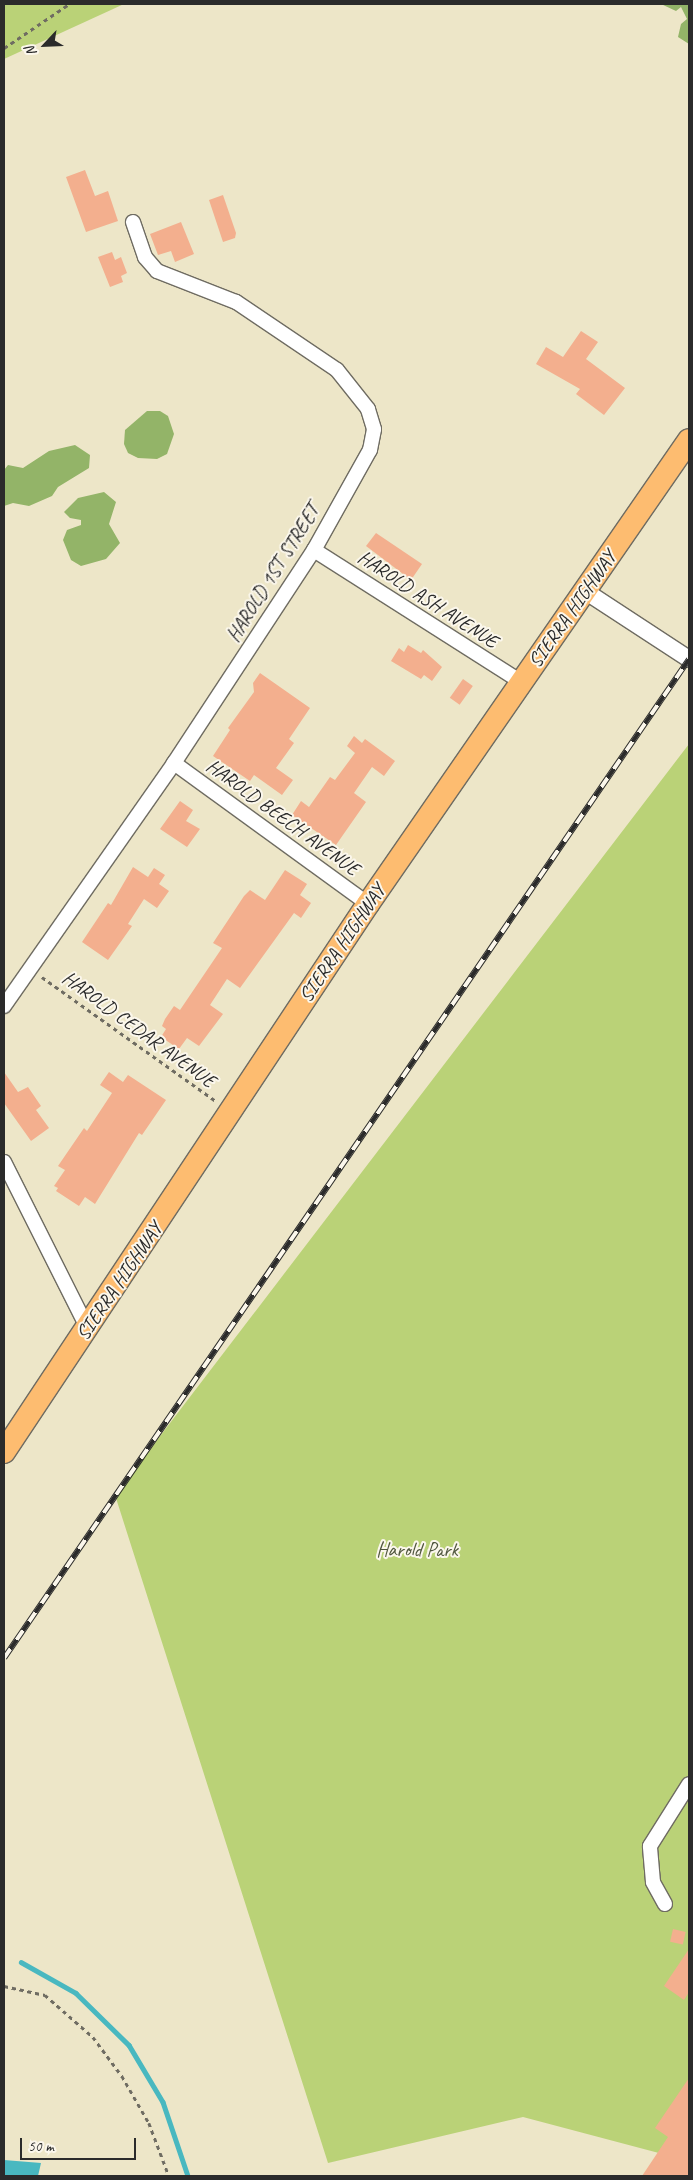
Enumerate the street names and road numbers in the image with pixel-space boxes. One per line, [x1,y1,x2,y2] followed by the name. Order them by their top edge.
[221,500,325,646] street label: HAROLD 1ST STREET
[354,545,502,653] street label: HAROLD ASH AVENUE
[523,546,621,672] street label: SIERRA HIGHWAY
[202,753,364,881] street label: HAROLD BEECH AVENUE
[294,879,390,1007] street label: SIERRA HIGHWAY
[58,966,220,1092] street label: HAROLD CEDAR AVENUE
[71,1217,167,1345] street label: SIERRA HIGHWAY

